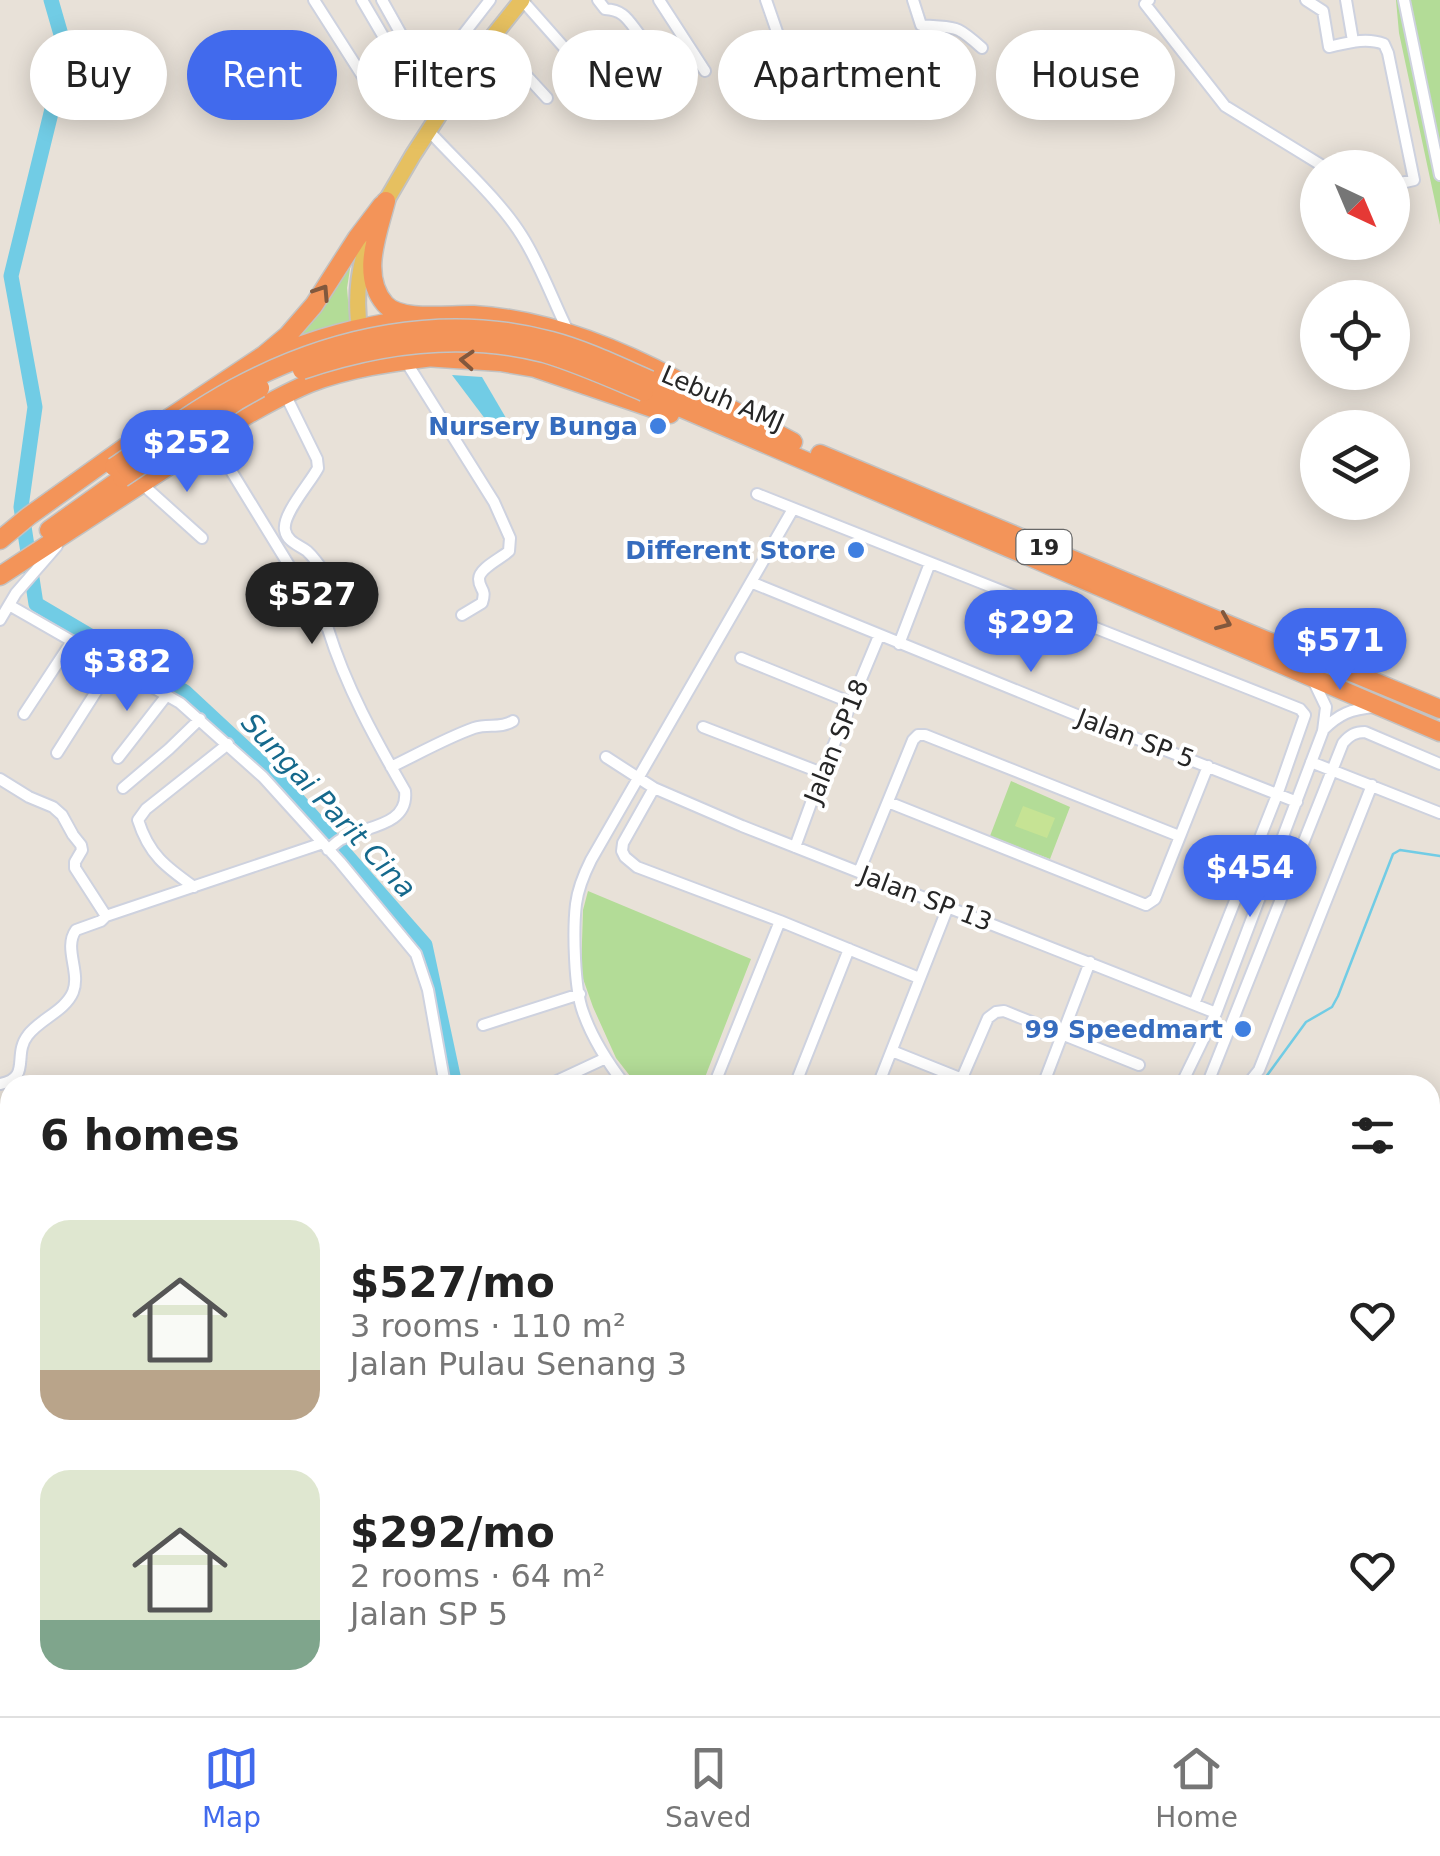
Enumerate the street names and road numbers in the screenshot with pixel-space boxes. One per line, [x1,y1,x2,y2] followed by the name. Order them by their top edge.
[657,360,788,437] street label: Lebuh AMJ
[1016,530,1072,564] road number: 19
[798,675,875,809] street label: Jalan SP18
[1071,702,1199,774] street label: Jalan SP 5
[854,859,996,937] street label: Jalan SP 13

